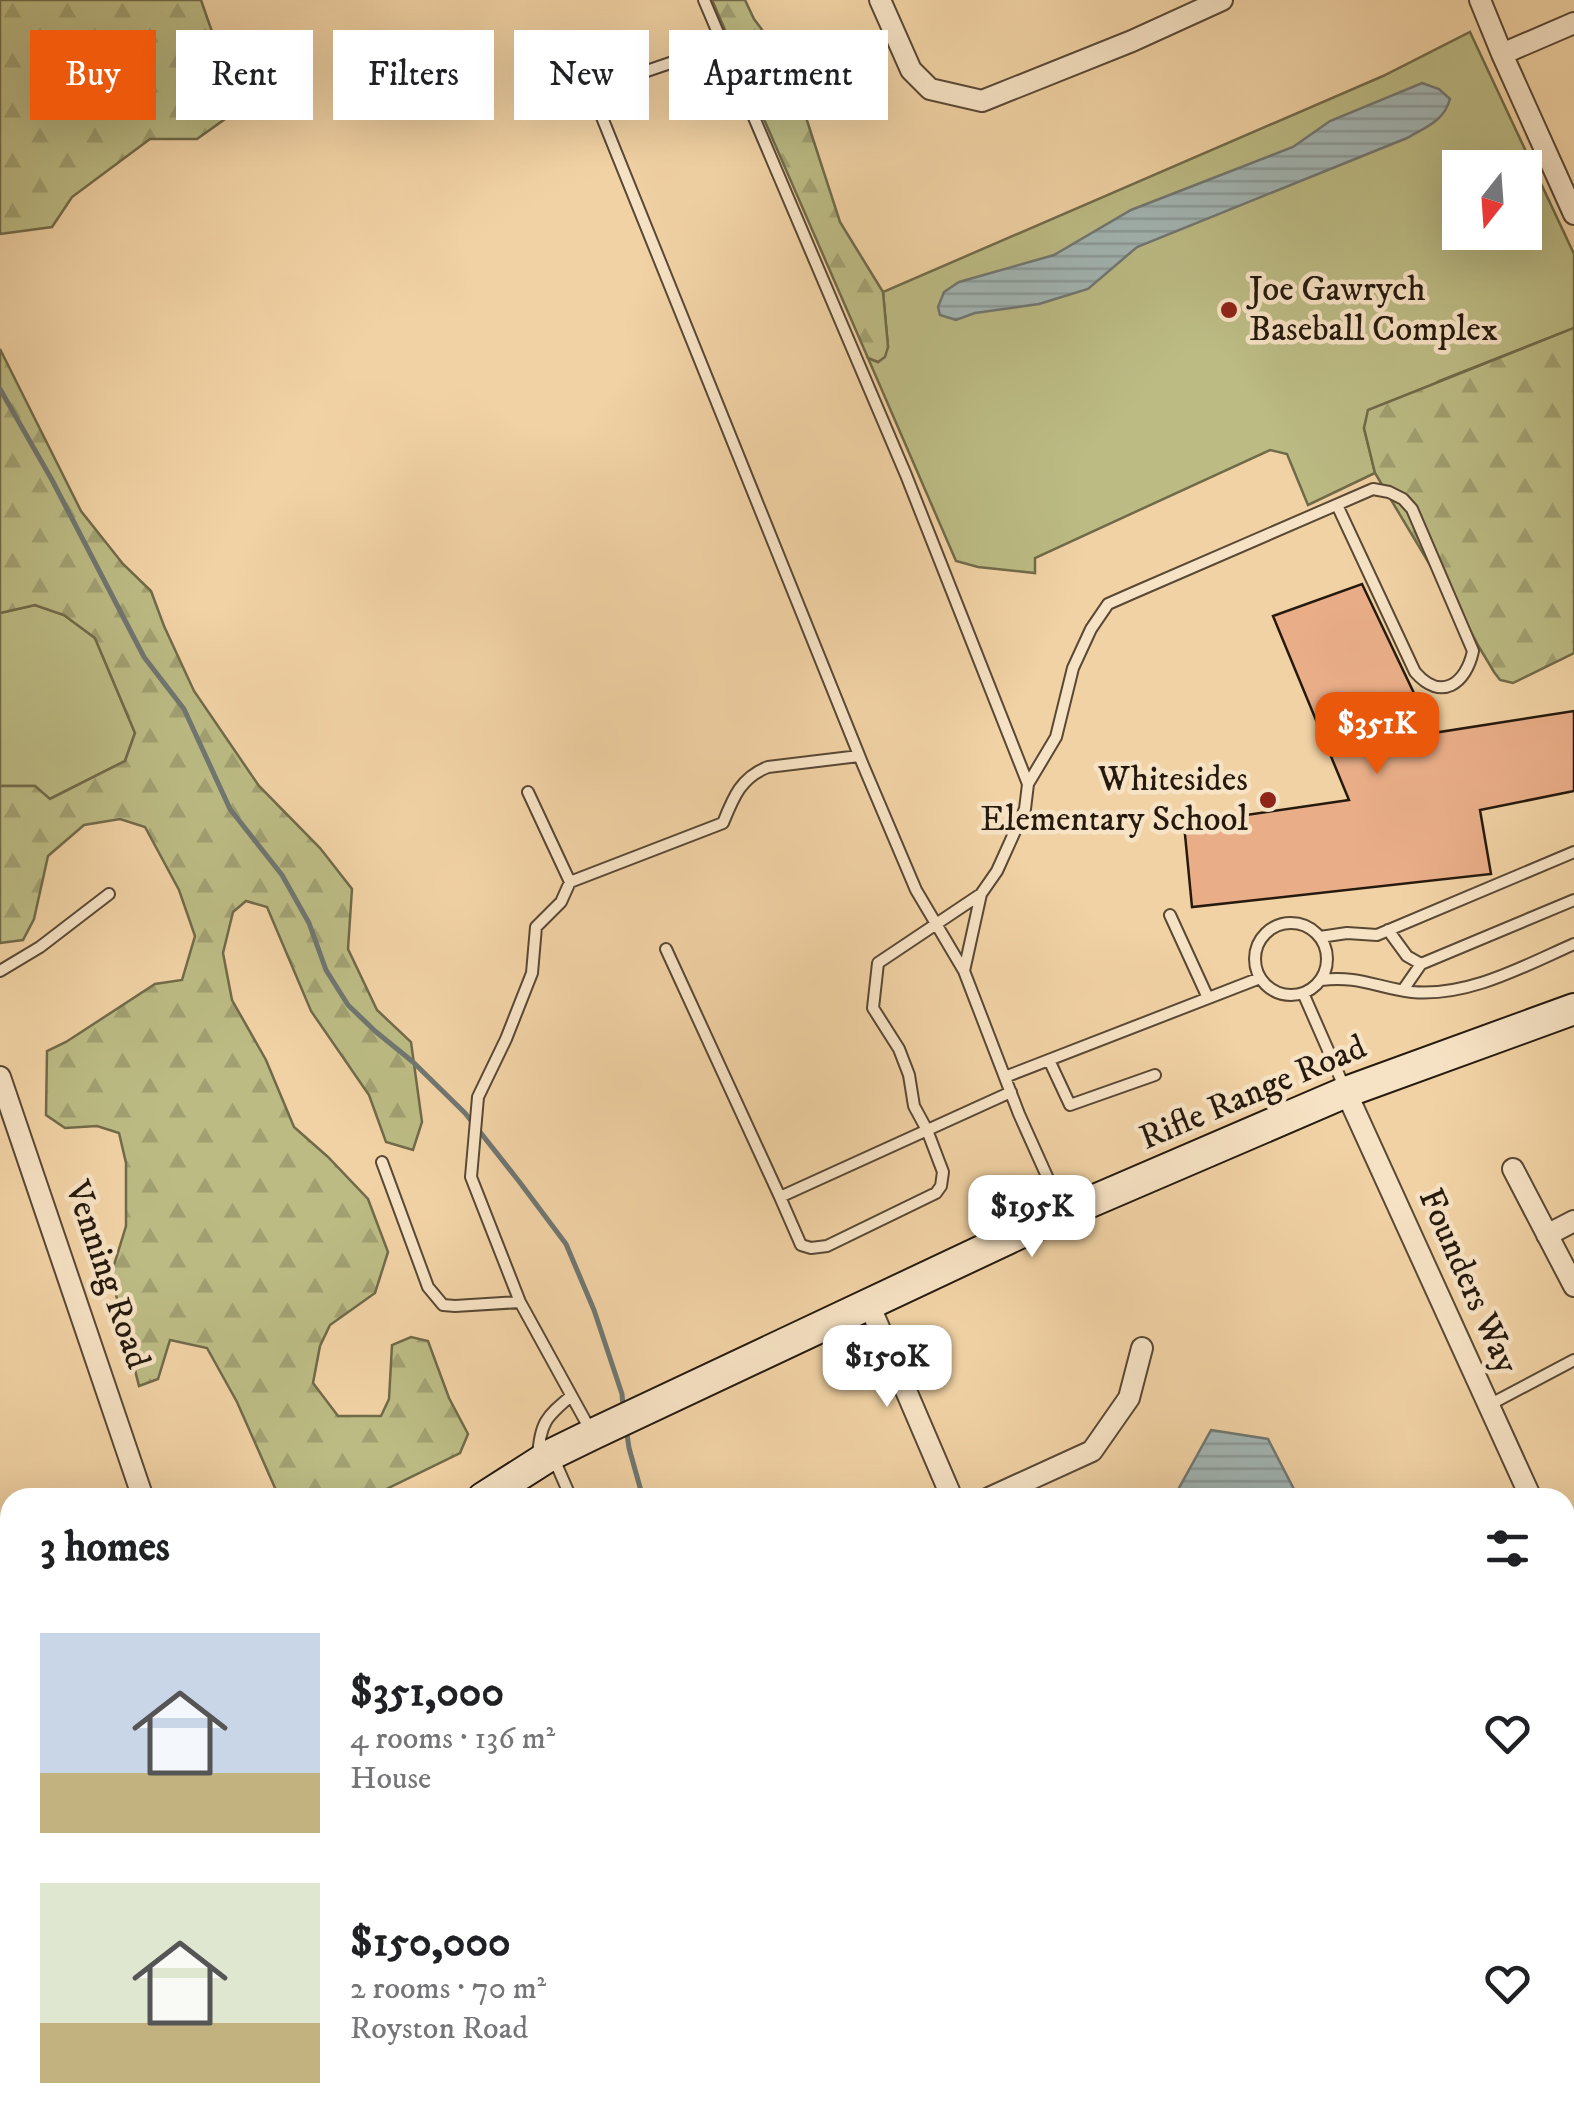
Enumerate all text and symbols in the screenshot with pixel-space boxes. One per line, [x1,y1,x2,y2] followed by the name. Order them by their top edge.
[30,30,156,120] chip: Buy
[176,30,313,120] chip: Rent
[333,30,494,120] chip: Filters
[514,30,649,120] chip: New
[669,30,888,120] chip: Apartment
[1442,150,1542,250] north arrow
[1442,150,1542,250] map controls
[1246,268,1498,352] place label: Joe Gawrych Baseball Complex
[1218,299,1240,321] marker: Joe Gawrych Baseball Complex
[1307,692,1447,777] pin: $351K
[1337,704,1417,744] text: $351K
[980,758,1248,842] place label: Whitesides Elementary School
[1257,789,1279,811] marker: Whitesides Elementary School
[1133,1025,1373,1161] street label: Rifle Range Road
[54,1174,160,1375] street label: Venning Road
[962,1175,1102,1260] pin: $195K
[1408,1182,1528,1381] street label: Founders Way
[990,1187,1074,1227] text: $195K
[817,1325,957,1410] pin: $150K
[845,1337,929,1377] text: $150K
[1480,1521,1535,1576] icon: filters
[40,1522,170,1574] text: 3 homes
[350,1667,504,1719] text: $351,000
[120,1673,240,1793] icon: home
[1480,1706,1535,1761] icon: heart
[350,1719,555,1759] text: 4 rooms · 136 m²
[350,1759,431,1799] text: House
[350,1917,511,1969] text: $150,000
[120,1923,240,2043] icon: home
[1480,1956,1535,2011] icon: heart
[350,1969,546,2009] text: 2 rooms · 70 m²
[350,2009,528,2049] text: Royston Road

